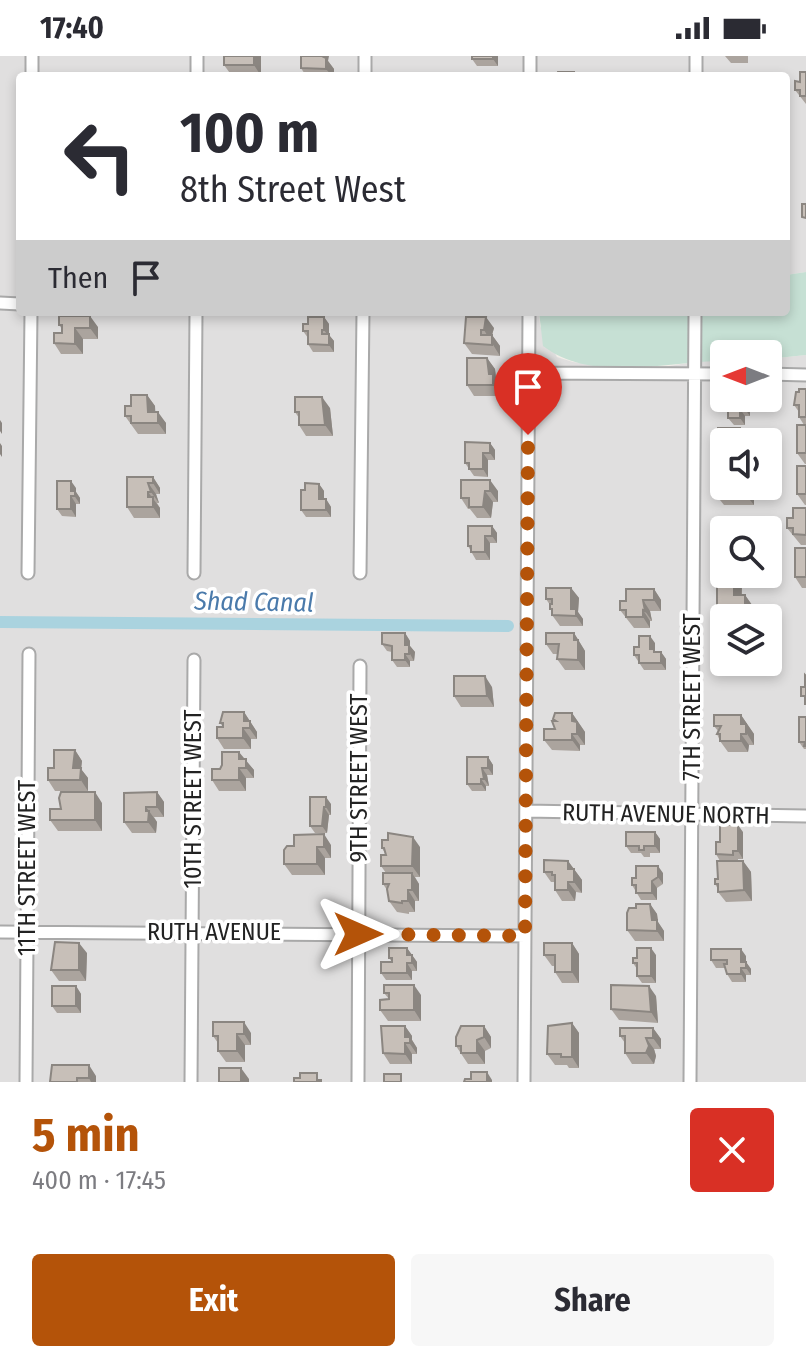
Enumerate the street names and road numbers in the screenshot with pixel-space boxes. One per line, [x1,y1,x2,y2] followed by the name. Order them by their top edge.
[678,613,706,781] street label: 7TH STREET WEST
[345,694,373,862] street label: 9TH STREET WEST
[179,710,207,888] street label: 10TH STREET WEST
[13,780,41,956] street label: 11TH STREET WEST
[562,798,770,830] street label: RUTH AVENUE NORTH
[147,918,281,946] street label: RUTH AVENUE

